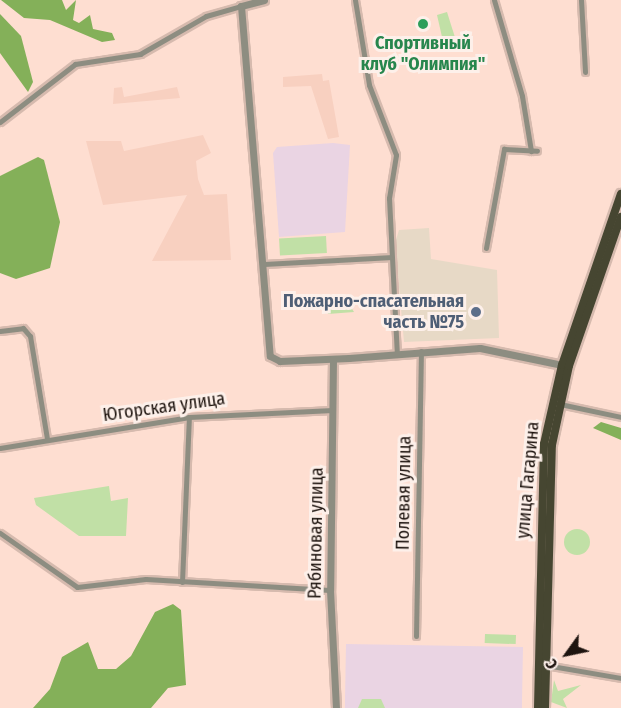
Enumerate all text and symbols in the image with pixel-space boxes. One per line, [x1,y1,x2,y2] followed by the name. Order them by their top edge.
[416,17,430,31] marker: Спортивный клуб "Олимпия"
[361,33,485,76] place label: Спортивный клуб "Олимпия"
[283,291,464,334] place label: Пожарно-спасательная часть №75
[469,305,483,319] marker: Пожарно-спасательная часть №75
[102,388,226,426] street label: Югорская улица
[512,421,544,539] street label: улица Гагарина
[392,436,416,550] street label: Полевая улица
[304,467,328,599] street label: Рябиновая улица
[537,624,597,684] north arrow
[541,655,562,673] text: С

